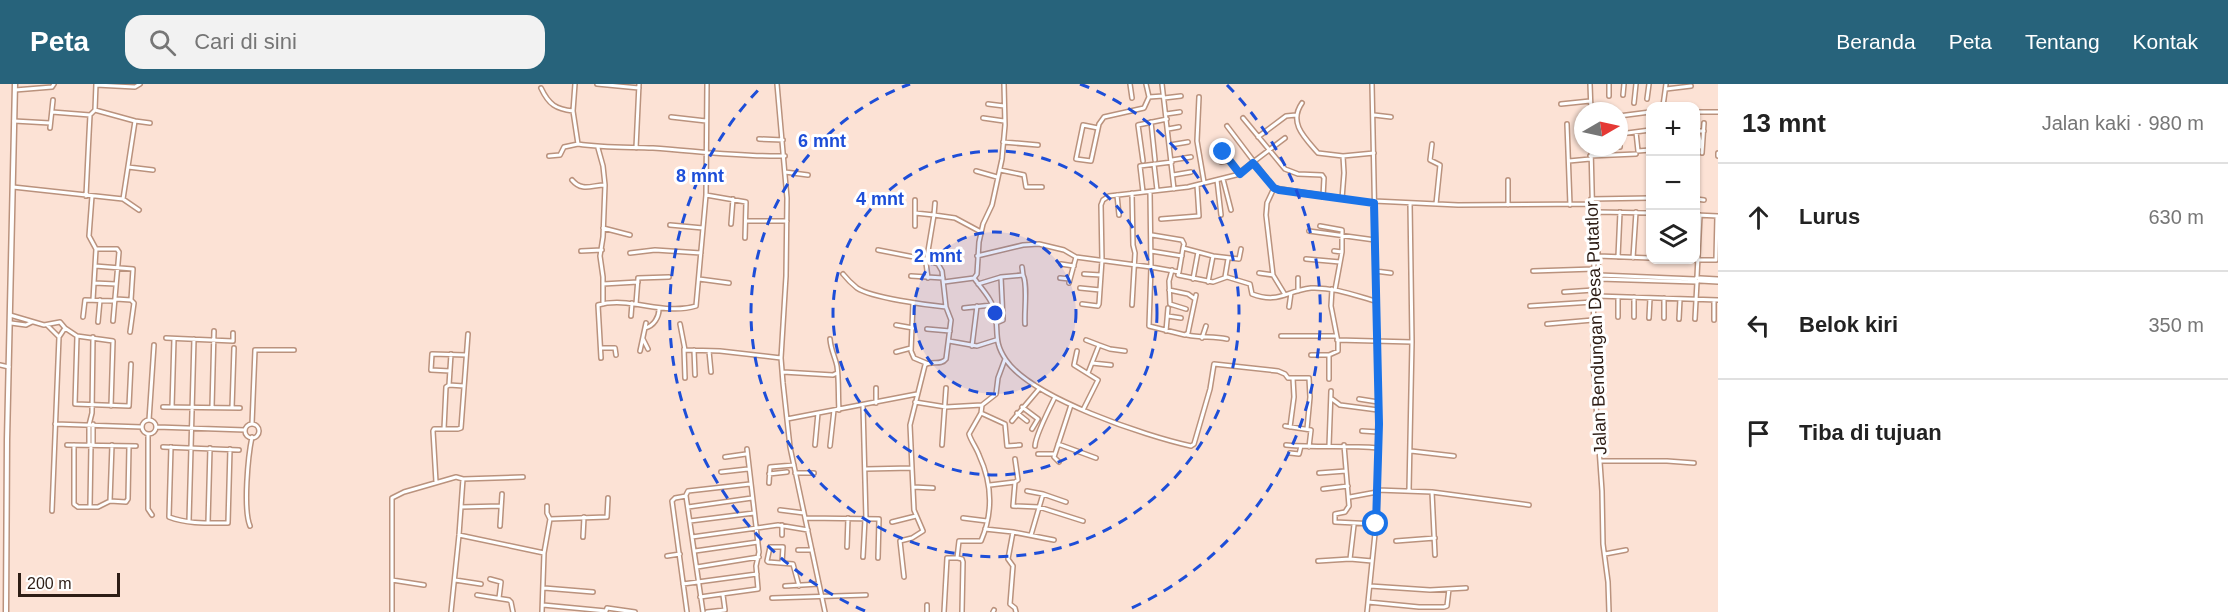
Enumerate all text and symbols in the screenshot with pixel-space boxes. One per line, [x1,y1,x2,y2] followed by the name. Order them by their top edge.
[125,15,545,69] search box
[30,26,89,57] text: Peta
[146,26,179,59] icon: search
[194,29,297,54] text: Cari di sini
[1836,30,1916,53] text: Beranda
[1949,30,1992,53] text: Peta
[2025,30,2100,53] text: Tentang
[2133,30,2198,53] text: Kontak
[1574,102,1628,156] north arrow
[1646,102,1700,264] map controls
[1646,102,1700,156] button: +
[1742,108,1826,138] text: 13 mnt
[2042,112,2204,134] text: Jalan kaki · 980 m
[798,131,846,151] text: 6 mnt
[1209,138,1235,164] route end
[1646,156,1700,210] button: −
[676,166,724,186] text: 8 mnt
[856,189,904,209] text: 4 mnt
[1582,201,1610,455] street label: Jalan Bendungan Desa Putatlor
[1742,201,1775,234] icon: ahead
[1799,204,1860,229] text: Lurus
[2148,206,2204,228] text: 630 m
[1646,210,1700,264] button: layers
[914,246,962,266] text: 2 mnt
[985,303,1005,323] centre of rings
[1742,309,1775,342] icon: left
[1799,312,1898,337] text: Belok kiri
[2148,314,2204,336] text: 350 m
[1742,417,1775,450] icon: arrive
[1799,420,1942,445] text: Tiba di tujuan
[1362,510,1388,536] route start
[18,570,120,598] scale bar
[27,575,71,592] text: 200 m

